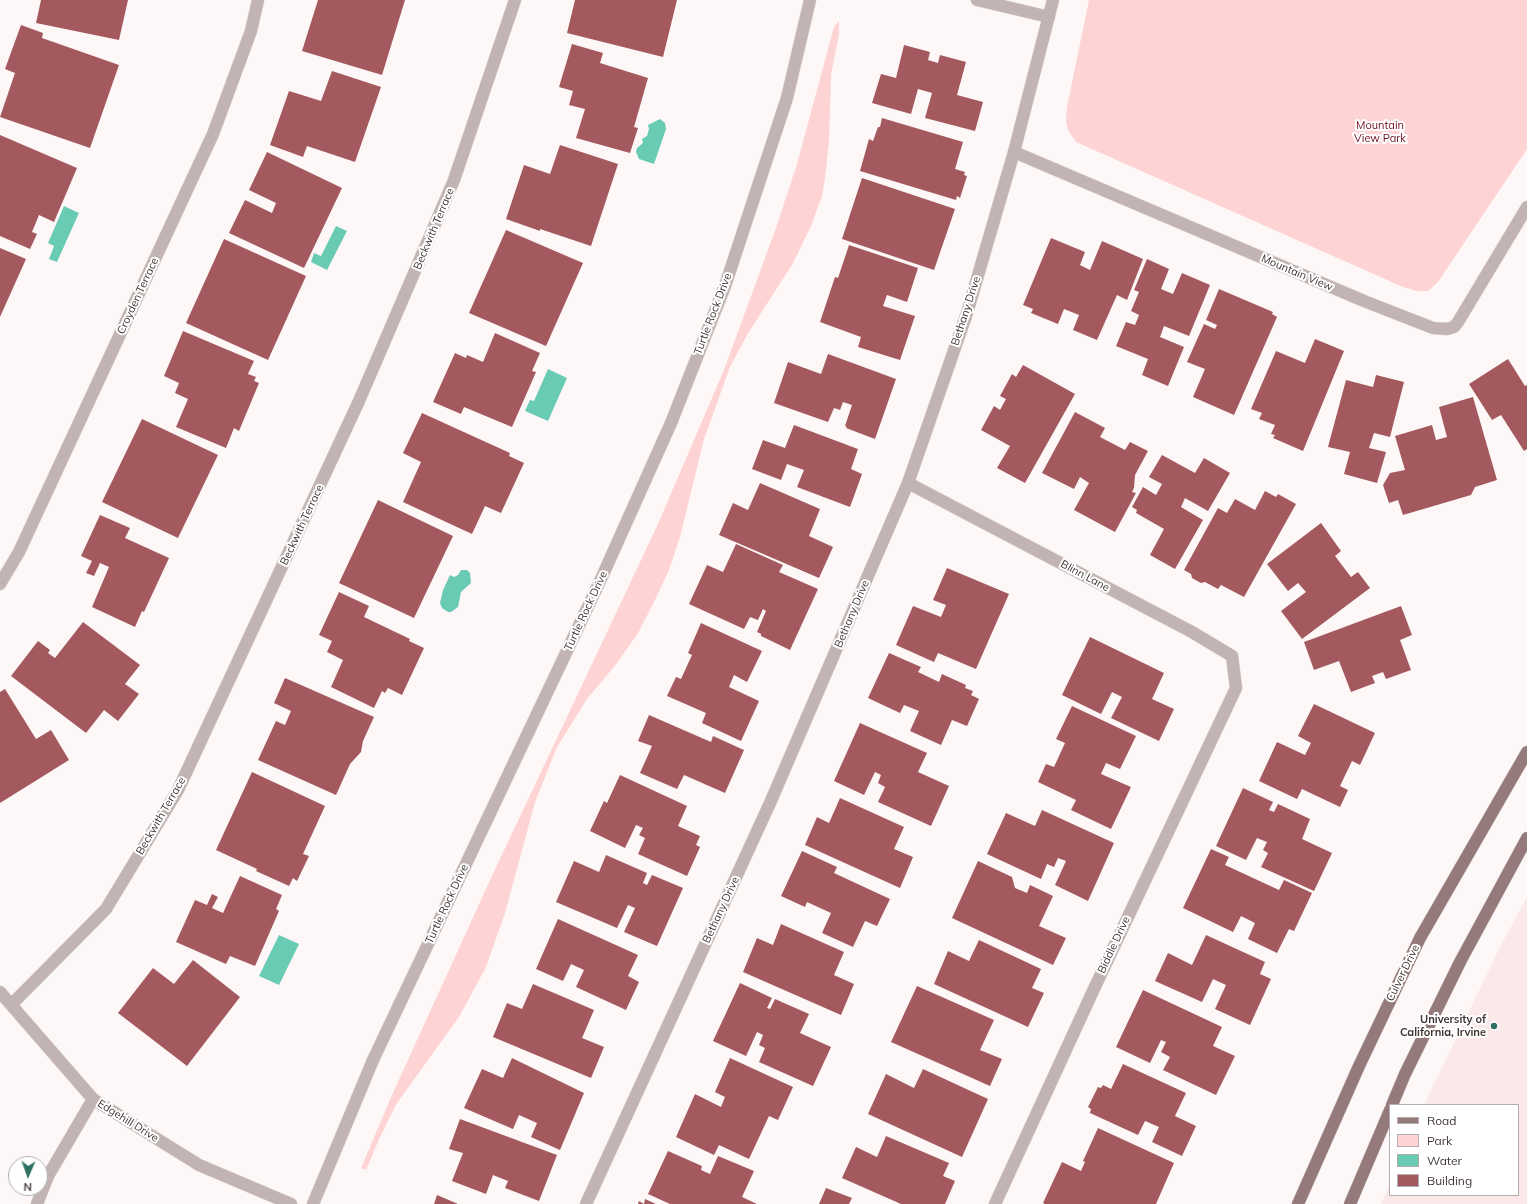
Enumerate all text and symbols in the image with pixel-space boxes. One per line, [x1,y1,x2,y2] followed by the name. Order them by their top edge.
[1354,119,1406,145] park label: Mountain View Park
[411,186,457,272] street label: Beckwith Terrace
[1259,252,1335,294] street label: Mountain View
[114,256,162,336] street label: Croyden Terrace
[691,271,735,357] street label: Turtle Rock Drive
[949,275,983,347] street label: Bethany Drive
[278,483,326,567] street label: Beckwith Terrace
[1058,558,1112,594] street label: Blinn Lane
[562,569,610,653] street label: Turtle Rock Drive
[832,578,872,650] street label: Bethany Drive
[133,775,189,857] street label: Beckwith Terrace
[423,862,471,946] street label: Turtle Rock Drive
[700,875,742,945] street label: Bethany Drive
[1095,914,1133,976] street label: Biddle Drive
[1384,942,1422,1004] street label: Culver Drive
[1400,1013,1486,1039] place label: University of California, Irvine
[1489,1021,1499,1031] marker: University of California, Irvine
[95,1097,161,1145] street label: Edgehill Drive
[1389,1104,1519,1196] legend
[1427,1113,1456,1128] text: Road
[1427,1133,1452,1148] text: Park
[1427,1153,1462,1168] text: Water
[8,1156,48,1196] north arrow
[1427,1173,1472,1188] text: Building
[23,1180,32,1194] text: N

